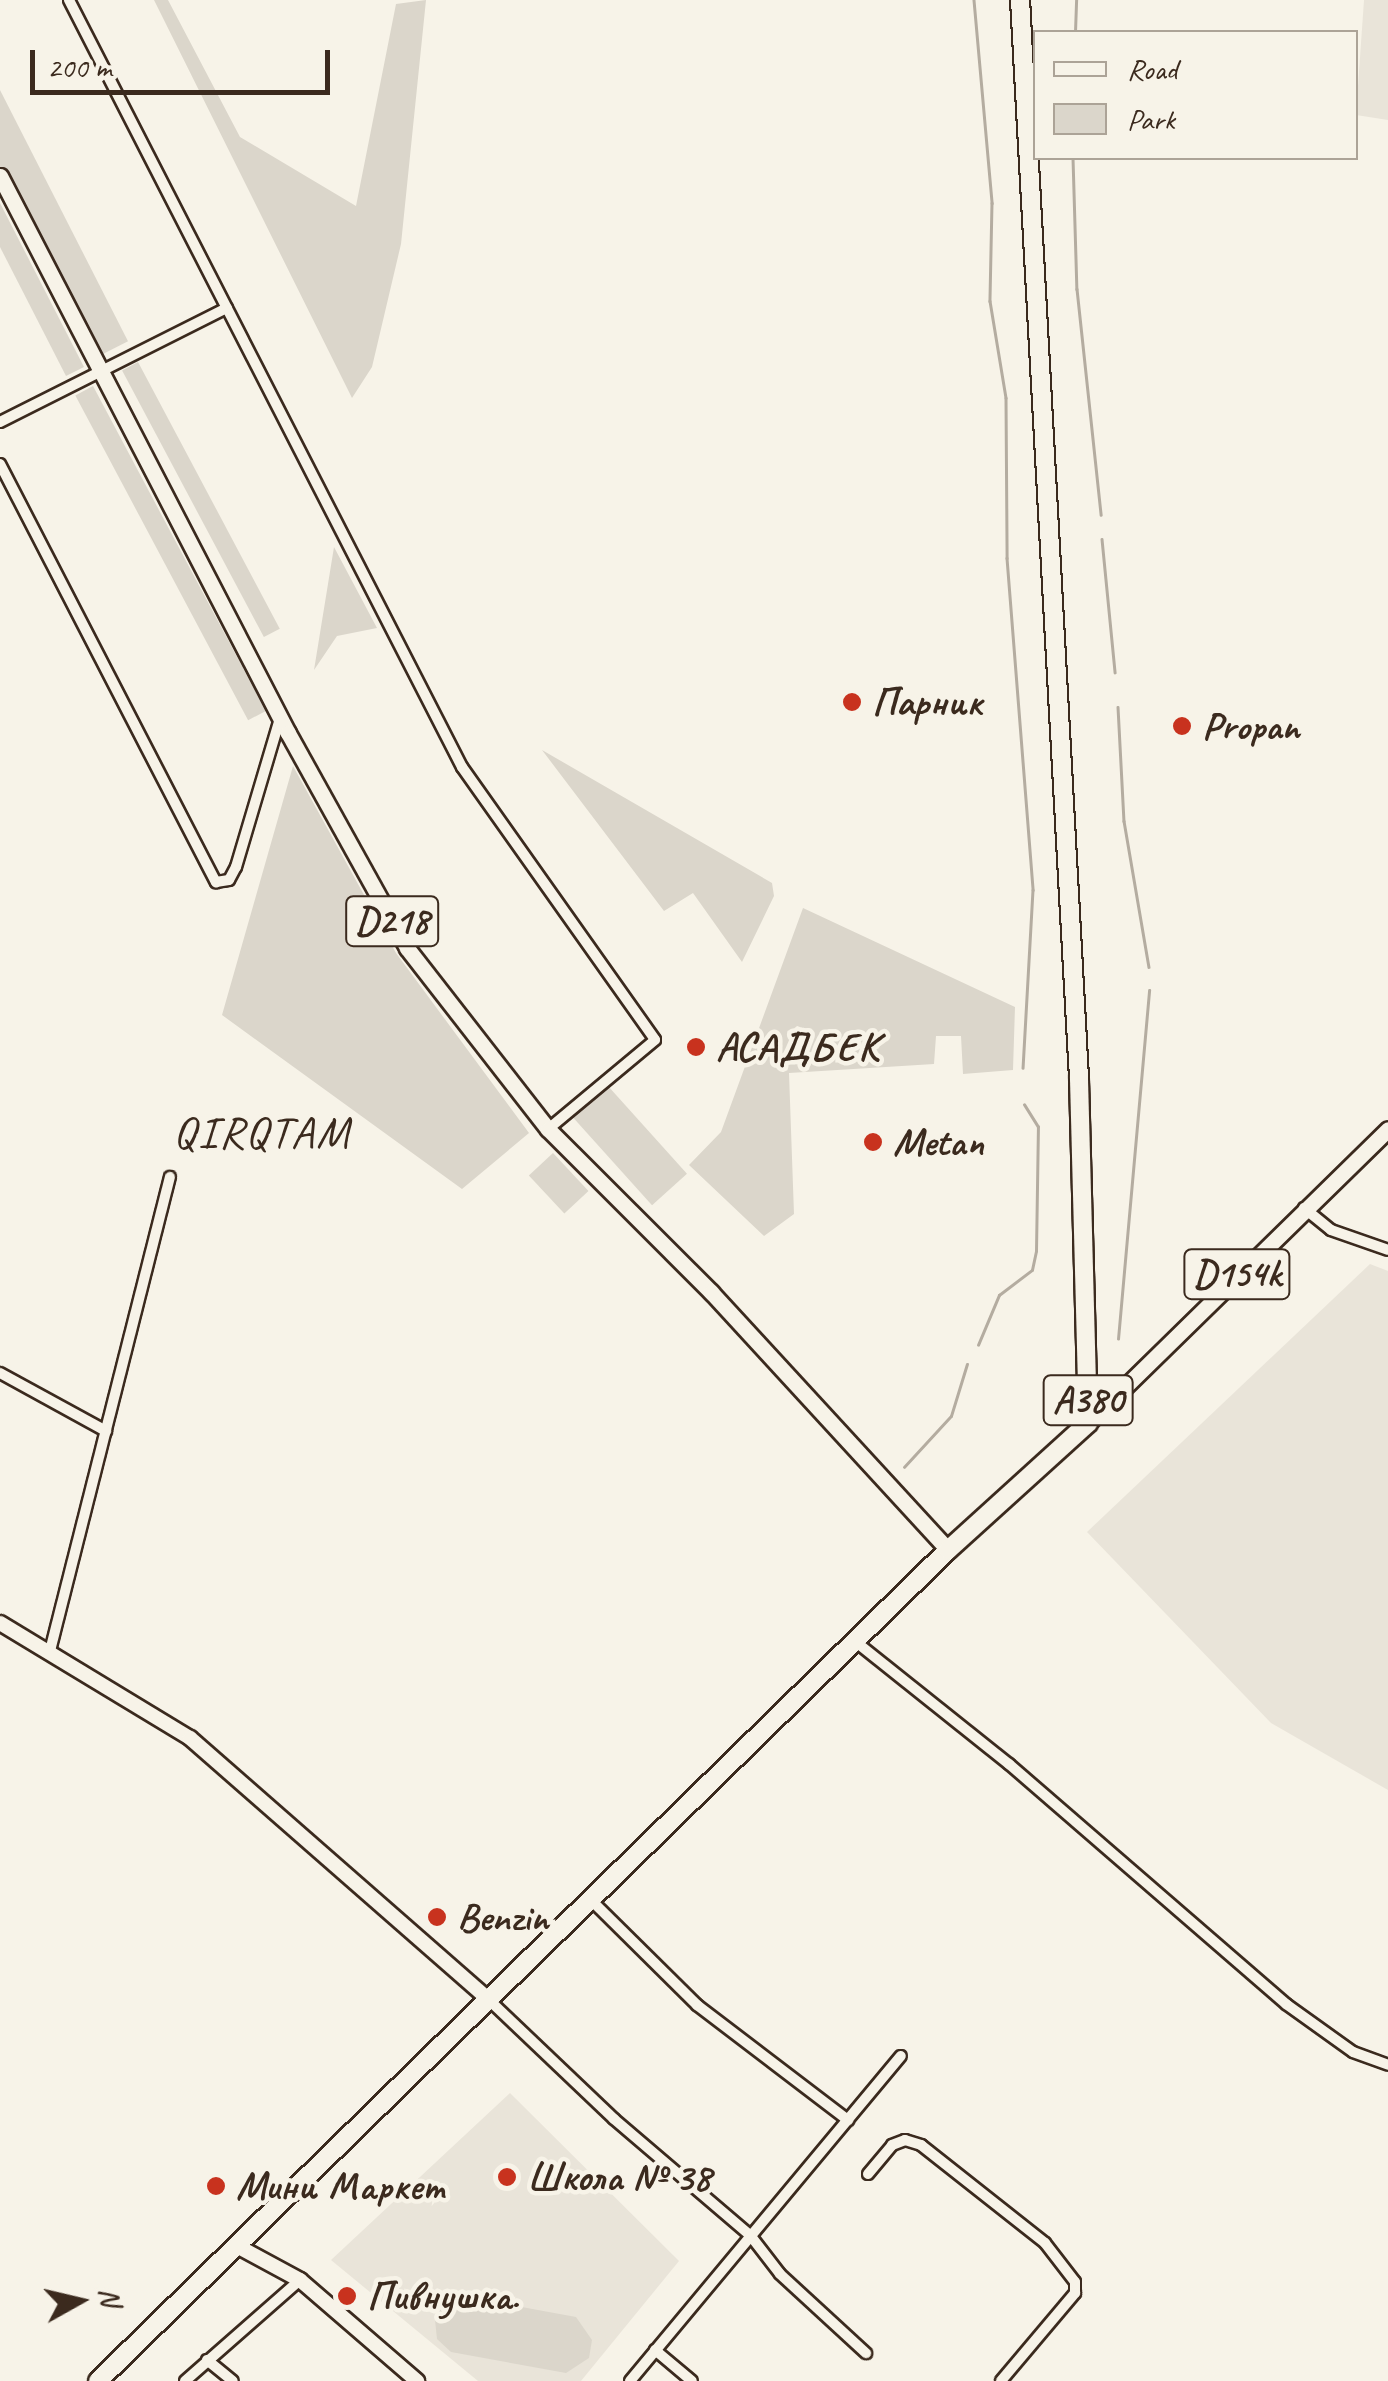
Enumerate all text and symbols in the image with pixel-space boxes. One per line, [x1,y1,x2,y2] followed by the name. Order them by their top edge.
[35,30,335,92] scale bar
[1033,30,1358,160] legend
[47,48,112,86] text: 200 m
[1127,50,1177,88] text: Road
[1127,100,1175,138] text: Park
[872,678,983,726] place label: Парник
[841,691,863,713] marker: Парник
[1202,702,1299,750] place label: Propan
[1171,715,1193,737] marker: Propan
[344,888,440,954] road number: D218
[716,1023,879,1071] place label: АСАДБЕК
[685,1036,707,1058] marker: АСАДБЕК
[173,1106,351,1160] district label: QIRQTAM
[893,1118,984,1166] place label: Metan
[862,1131,884,1153] marker: Metan
[1182,1241,1292,1307] road number: D154k
[1040,1367,1136,1433] road number: A380
[457,1893,548,1941] place label: Benzin
[426,1906,448,1928] marker: Benzin
[527,2153,711,2201] place label: Школа № 38
[236,2162,443,2210] place label: Мини Маркет
[496,2166,518,2188] marker: Школа № 38
[205,2175,227,2197] marker: Мини Маркет
[30,2251,130,2351] north arrow
[367,2272,519,2320] place label: Пивнушка.
[336,2285,358,2307] marker: Пивнушка.
[92,2286,129,2308] text: N

